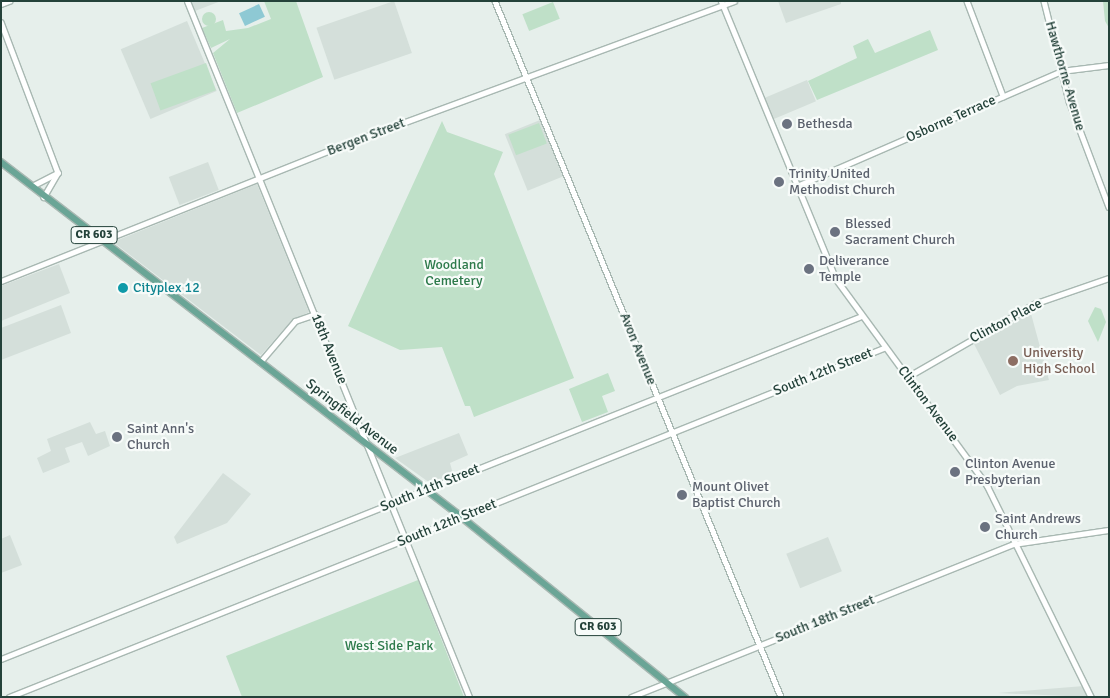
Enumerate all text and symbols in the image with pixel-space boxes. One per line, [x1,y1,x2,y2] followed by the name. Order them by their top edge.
[1041,19,1089,133] street label: Hawthorne Avenue
[904,92,998,146] street label: Osborne Terrace
[325,114,407,160] street label: Bergen Street
[797,116,853,132] place label: Bethesda
[781,118,793,130] marker: Bethesda
[789,166,895,198] place label: Trinity United Methodist Church
[773,176,785,188] marker: Trinity United Methodist Church
[845,216,955,248] place label: Blessed Sacrament Church
[70,226,118,244] road number: CR 603
[829,226,841,238] marker: Blessed Sacrament Church
[819,253,889,286] place label: Deliverance Temple
[424,257,484,290] park label: Woodland Cemetery
[803,263,815,275] marker: Deliverance Temple
[133,280,200,296] place label: Cityplex 12
[117,282,129,294] marker: Cityplex 12
[967,295,1045,347] street label: Clinton Place
[616,310,660,388] street label: Avon Avenue
[307,311,351,387] street label: 18th Avenue
[771,344,875,400] street label: South 12th Street
[1023,345,1095,378] place label: University High School
[1007,355,1019,367] marker: University High School
[894,363,962,445] street label: Clinton Avenue
[302,376,402,458] street label: Springfield Avenue
[127,421,194,454] place label: Saint Ann's Church
[111,431,123,443] marker: Saint Ann's Church
[965,456,1055,488] place label: Clinton Avenue Presbyterian
[378,460,482,516] street label: South 11th Street
[949,466,961,478] marker: Clinton Avenue Presbyterian
[692,479,781,512] place label: Mount Olivet Baptist Church
[676,489,688,501] marker: Mount Olivet Baptist Church
[395,495,499,551] street label: South 12th Street
[995,511,1081,544] place label: Saint Andrews Church
[979,521,991,533] marker: Saint Andrews Church
[773,591,877,647] street label: South 18th Street
[574,618,622,636] road number: CR 603
[345,638,433,654] park label: West Side Park

